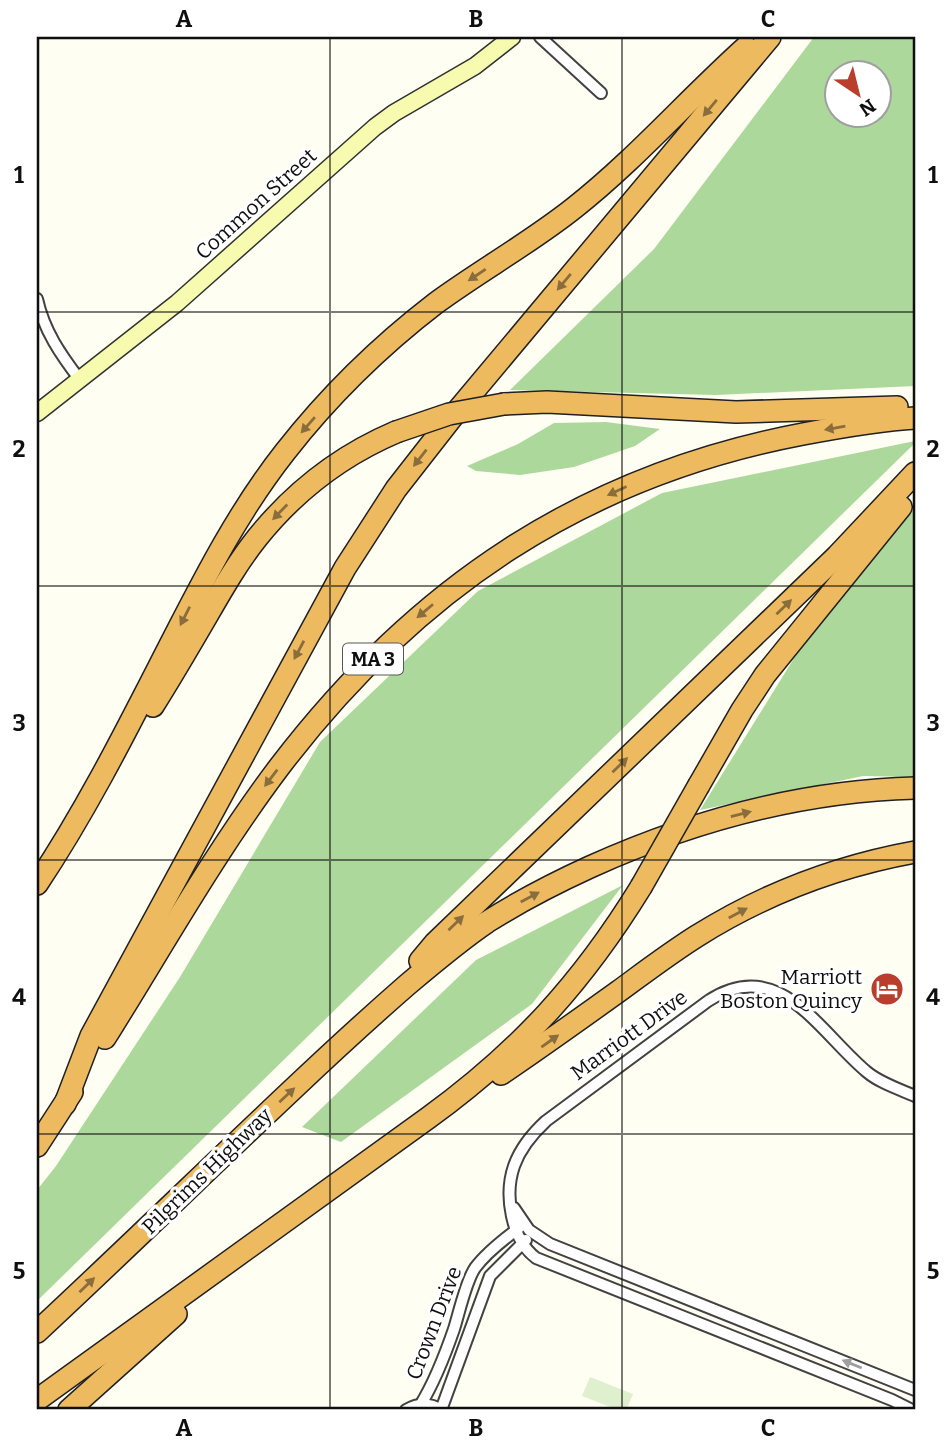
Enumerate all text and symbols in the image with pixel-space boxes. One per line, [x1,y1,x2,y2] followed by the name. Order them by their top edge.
[176,5,193,33] text: A
[469,5,483,33] text: B
[761,5,775,33] text: C
[822,60,892,130] north arrow
[855,94,880,121] text: N
[702,99,718,117] one-way arrow
[190,143,322,265] street label: Common Street
[14,161,24,189] text: 1
[928,161,938,189] text: 1
[468,268,487,281] one-way arrow
[557,273,572,291] one-way arrow
[300,416,316,434] one-way arrow
[824,423,846,434] one-way arrow
[13,435,26,463] text: 2
[927,435,940,463] text: 2
[413,449,427,467] one-way arrow
[607,485,627,496] one-way arrow
[272,503,289,520] one-way arrow
[775,599,792,616] one-way arrow
[416,603,433,618] one-way arrow
[180,606,191,626] one-way arrow
[293,641,305,660] one-way arrow
[343,644,403,674] road number: MA 3
[12,709,26,737] text: 3
[926,709,940,737] text: 3
[611,757,628,774] one-way arrow
[264,769,278,787] one-way arrow
[731,808,753,819] one-way arrow
[520,891,540,903] one-way arrow
[728,907,747,919] one-way arrow
[447,915,464,931] one-way arrow
[720,964,863,1014] place label: Marriott Boston Quincy
[868,970,906,1008] hotel icon: Marriott Boston Quincy
[12,983,26,1011] text: 4
[926,983,940,1011] text: 4
[566,984,692,1086] street label: Marriott Drive
[541,1034,559,1048] one-way arrow
[278,1087,295,1103] one-way arrow
[136,1102,278,1240] street label: Pilgrims Highway
[13,1257,25,1285] text: 5
[927,1257,939,1285] text: 5
[400,1263,468,1383] street label: Crown Drive
[78,1278,95,1294] one-way arrow
[842,1358,863,1369] one-way arrow
[176,1414,193,1442] text: A
[469,1414,483,1442] text: B
[761,1414,775,1442] text: C

